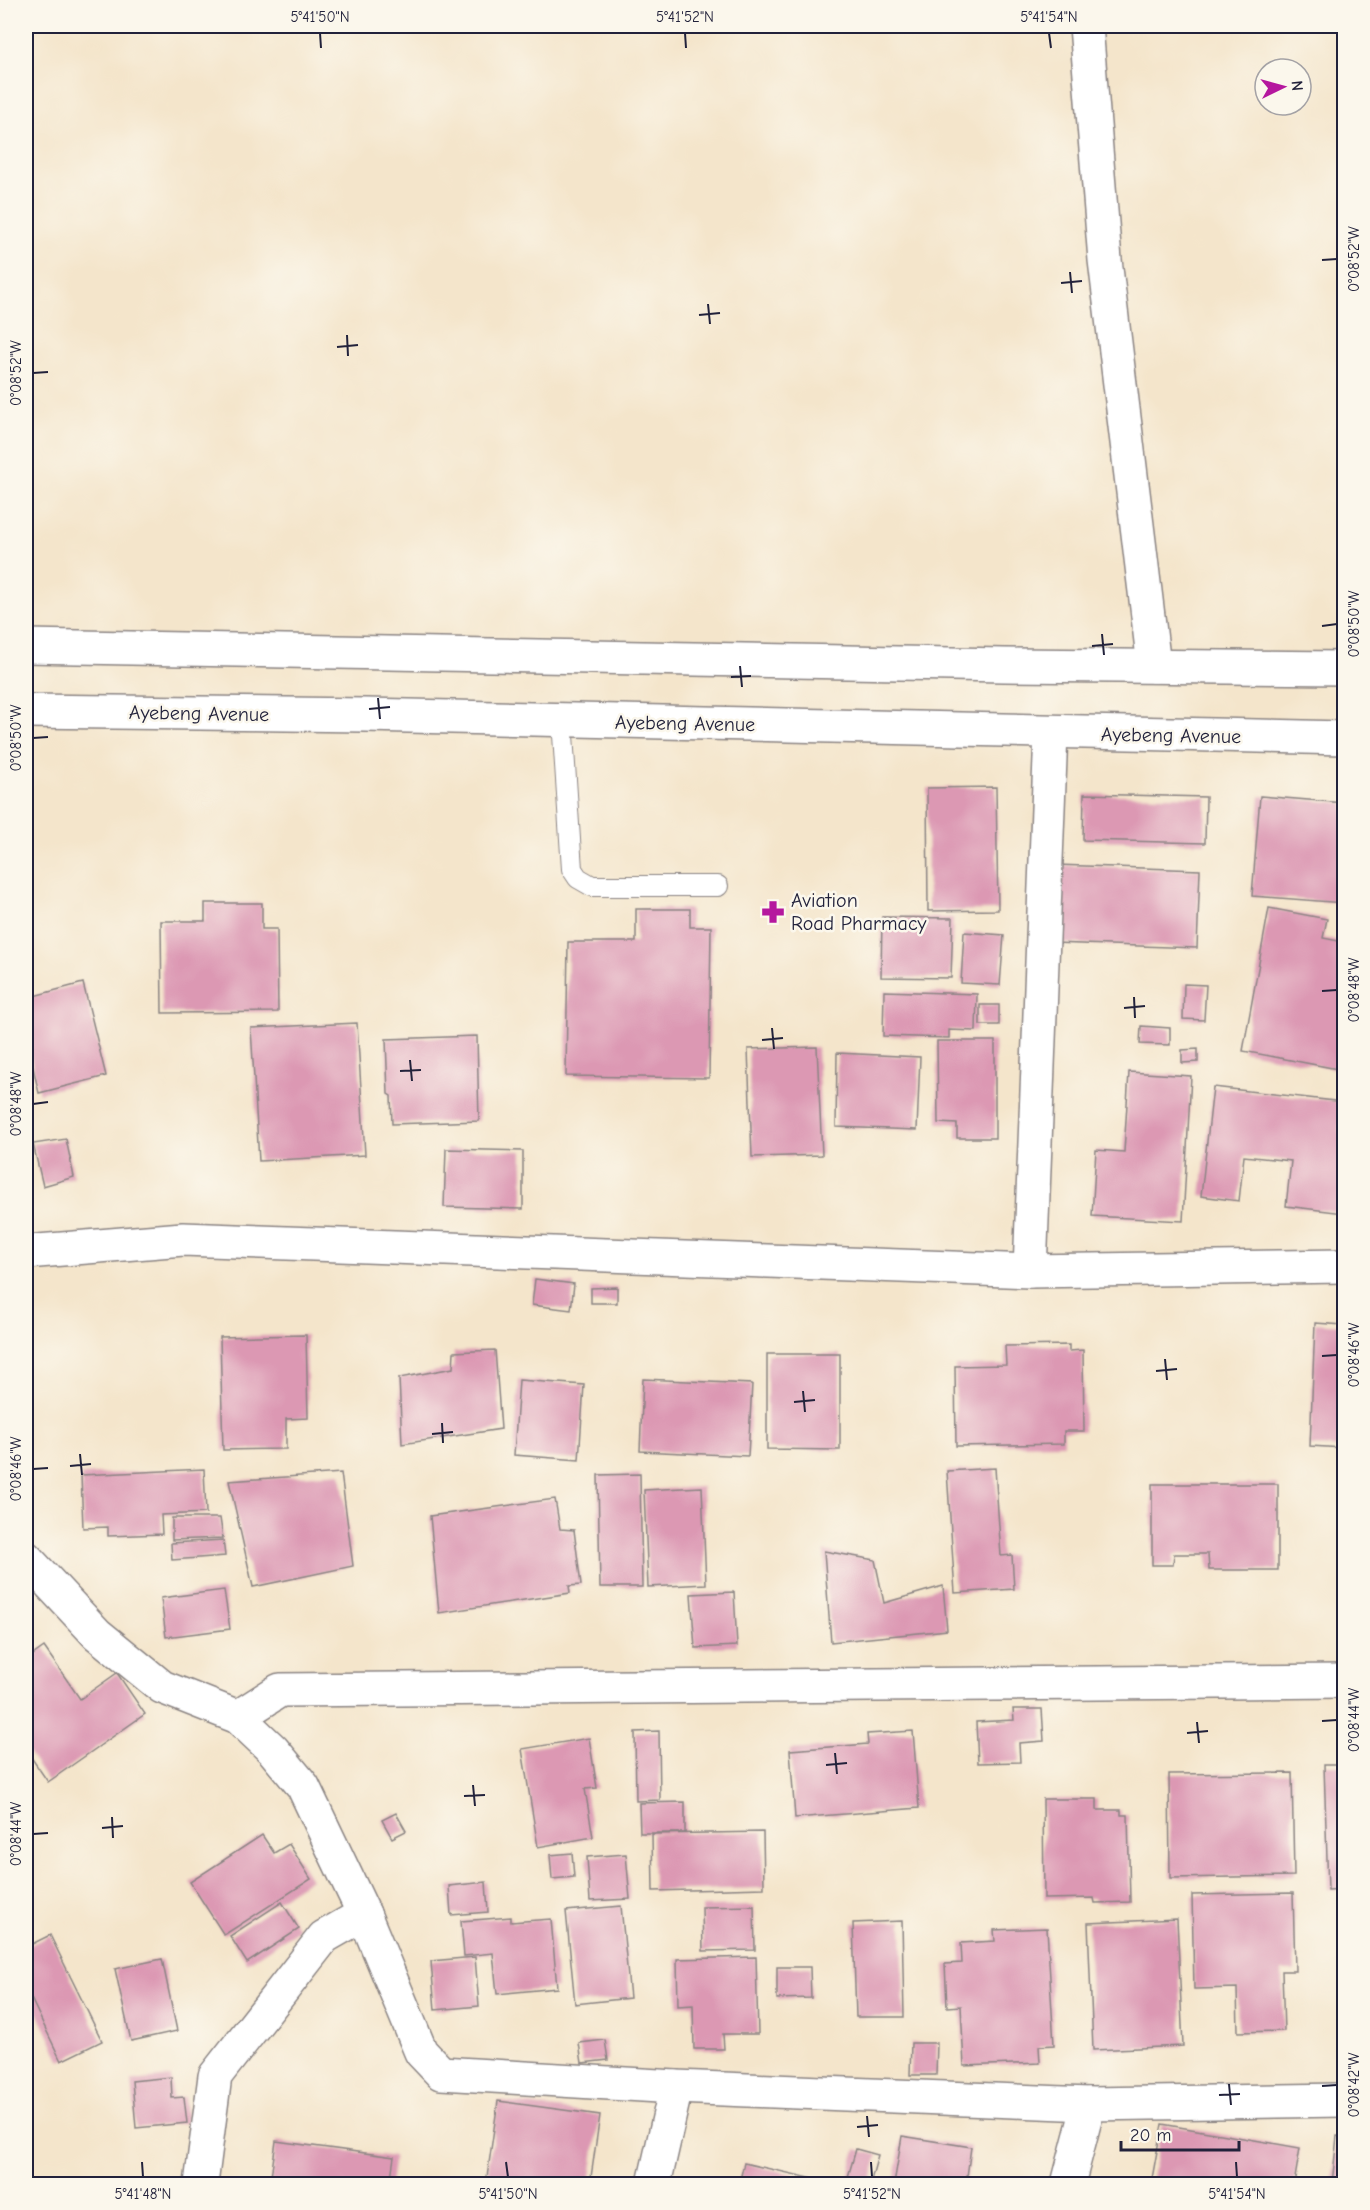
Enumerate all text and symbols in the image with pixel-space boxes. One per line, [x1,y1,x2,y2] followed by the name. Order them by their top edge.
[290,8,350,26] text: 5°41'50"N
[656,8,714,26] text: 5°41'52"N
[1020,8,1078,26] text: 5°41'54"N
[1253,57,1313,117] north arrow
[1288,80,1306,92] text: N
[1345,226,1363,292] text: 0°08'52"W
[7,340,25,406] text: 0°08'52"W
[1345,590,1363,658] text: 0°08'50"W
[129,701,269,726] street label: Ayebeng Avenue
[7,704,25,772] text: 0°08'50"W
[615,711,755,736] street label: Ayebeng Avenue
[1101,723,1241,748] street label: Ayebeng Avenue
[791,889,927,935] place label: Aviation Road Pharmacy
[760,899,786,925] pharmacy icon: Aviation Road Pharmacy
[1345,958,1363,1022] text: 0°08'48"W
[7,1072,25,1136] text: 0°08'48"W
[1345,1322,1363,1388] text: 0°08'46"W
[7,1436,25,1502] text: 0°08'46"W
[1345,1688,1363,1752] text: 0°08'44"W
[7,1802,25,1866] text: 0°08'44"W
[1345,2053,1363,2117] text: 0°08'42"W
[1121,2114,1240,2152] scale bar
[1130,2125,1171,2146] text: 20 m
[115,2185,171,2203] text: 5°41'48"N
[478,2185,538,2203] text: 5°41'50"N
[843,2185,901,2203] text: 5°41'52"N
[1208,2185,1266,2203] text: 5°41'54"N

